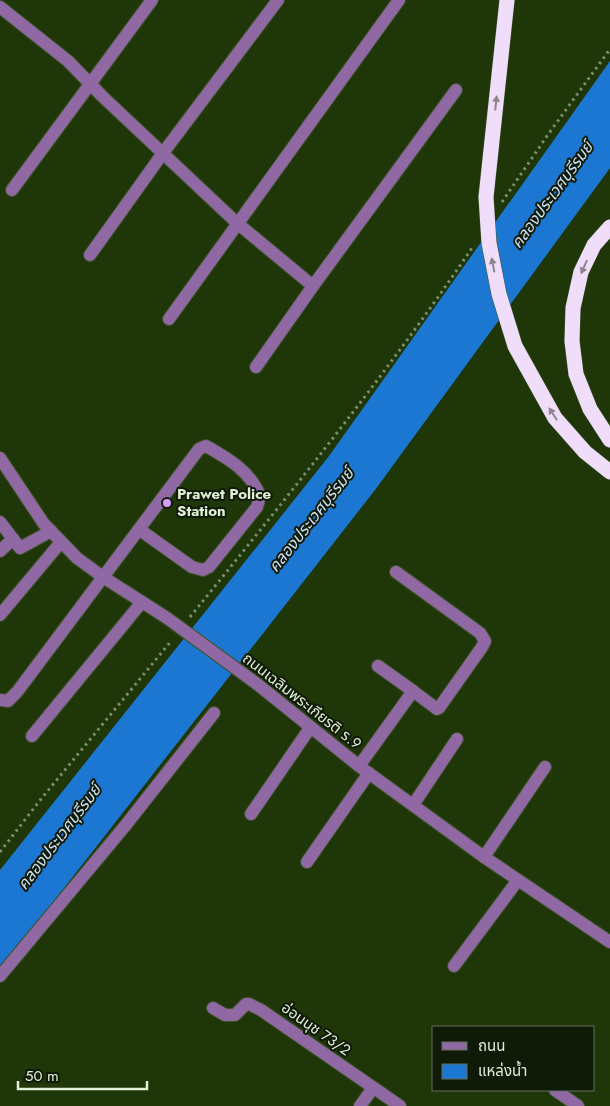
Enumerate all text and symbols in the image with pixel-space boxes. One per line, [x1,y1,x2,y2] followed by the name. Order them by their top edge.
[492,95,500,111] one-way arrow
[505,134,600,253] water label: คลองประเวศบุรีรมย์
[489,257,497,273] one-way arrow
[579,260,587,274] one-way arrow
[548,408,558,421] one-way arrow
[263,461,361,577] water label: คลองประเวศบุรีรมย์
[177,483,272,522] place label: Prawet Police Station
[161,497,173,509] marker: Prawet Police Station
[238,648,366,754] street label: ถนนเฉลิมพระเกียรติ ร.9
[12,777,108,895] water label: คลองประเวศบุรีรมย์
[277,997,355,1061] street label: อ่อนนุช 73/2
[432,1026,595,1091] legend
[478,1035,505,1057] text: ถนน
[18,1058,146,1090] scale bar
[478,1060,527,1082] text: แหล่งน้ำ
[25,1065,59,1087] text: 50 m

